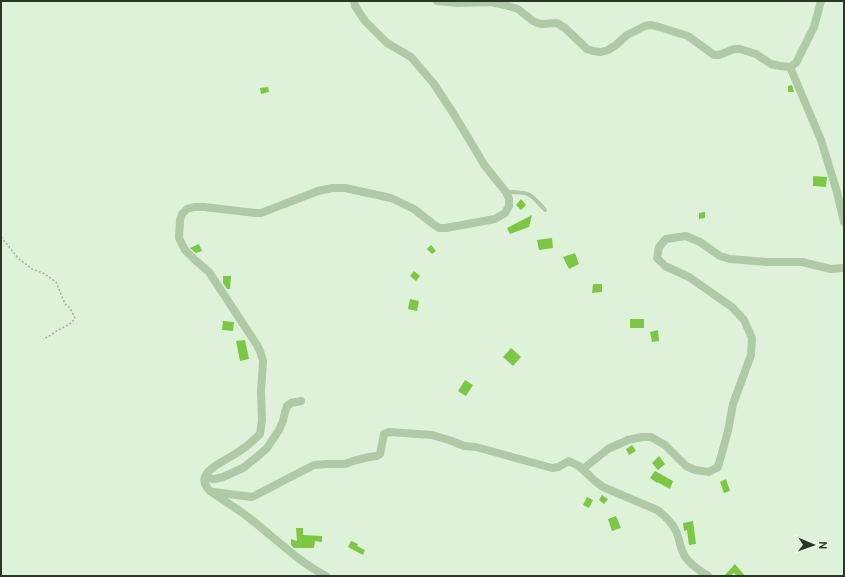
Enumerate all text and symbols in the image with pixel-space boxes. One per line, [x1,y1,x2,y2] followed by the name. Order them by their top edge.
[793,525,833,565] north arrow
[816,541,830,549] text: N

